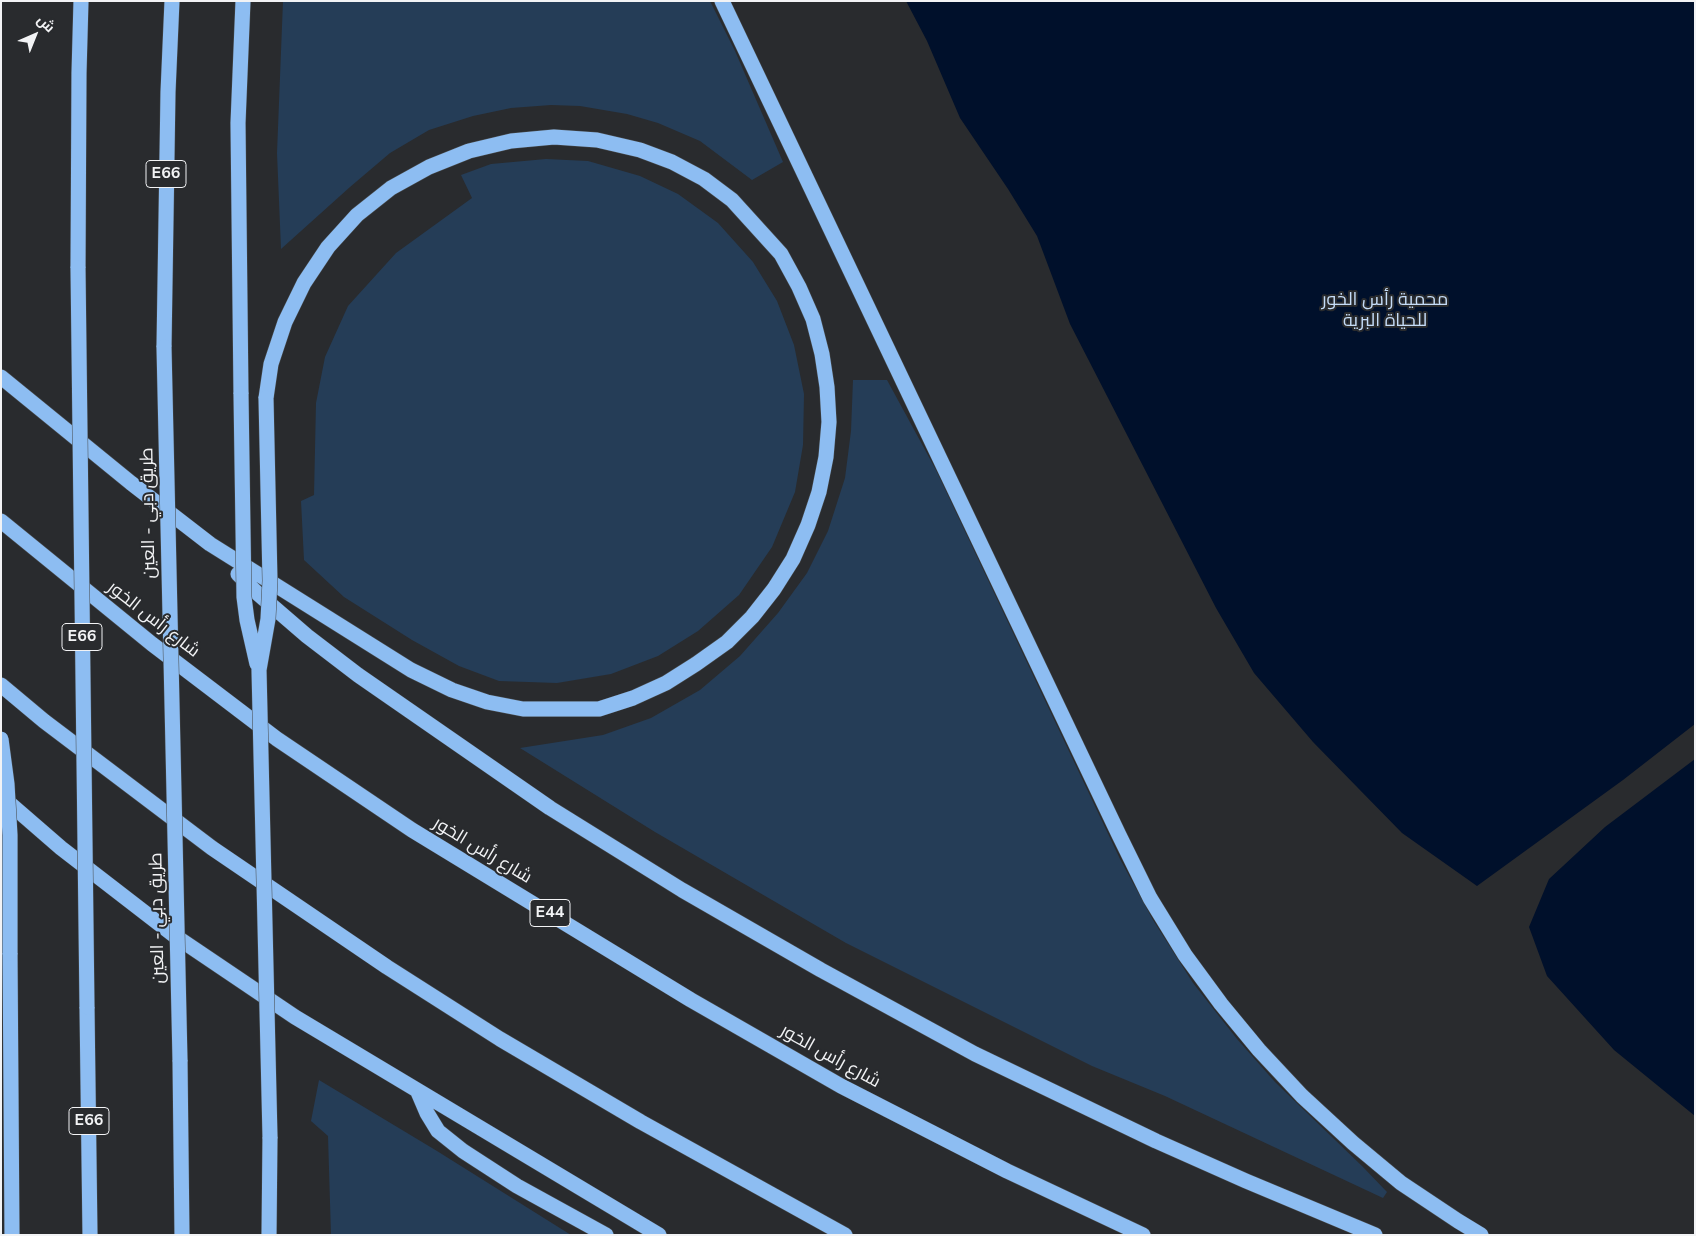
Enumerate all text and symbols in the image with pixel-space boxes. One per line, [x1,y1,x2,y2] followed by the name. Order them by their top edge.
[10,10,60,60] north arrow
[33,11,59,37] text: ش
[146,160,186,188] road number: E66
[1322,290,1448,332] park label: محمية رأس الخور للحياة البرية
[137,447,161,579] street label: طريق دبي - العين
[103,577,203,663] street label: شارع رأس الخور
[62,624,102,650] road number: E66
[429,813,535,889] street label: شارع رأس الخور
[146,852,170,984] street label: طريق دبي - العين
[530,900,570,926] road number: E44
[776,1021,884,1093] street label: شارع رأس الخور
[69,1108,109,1134] road number: E66

